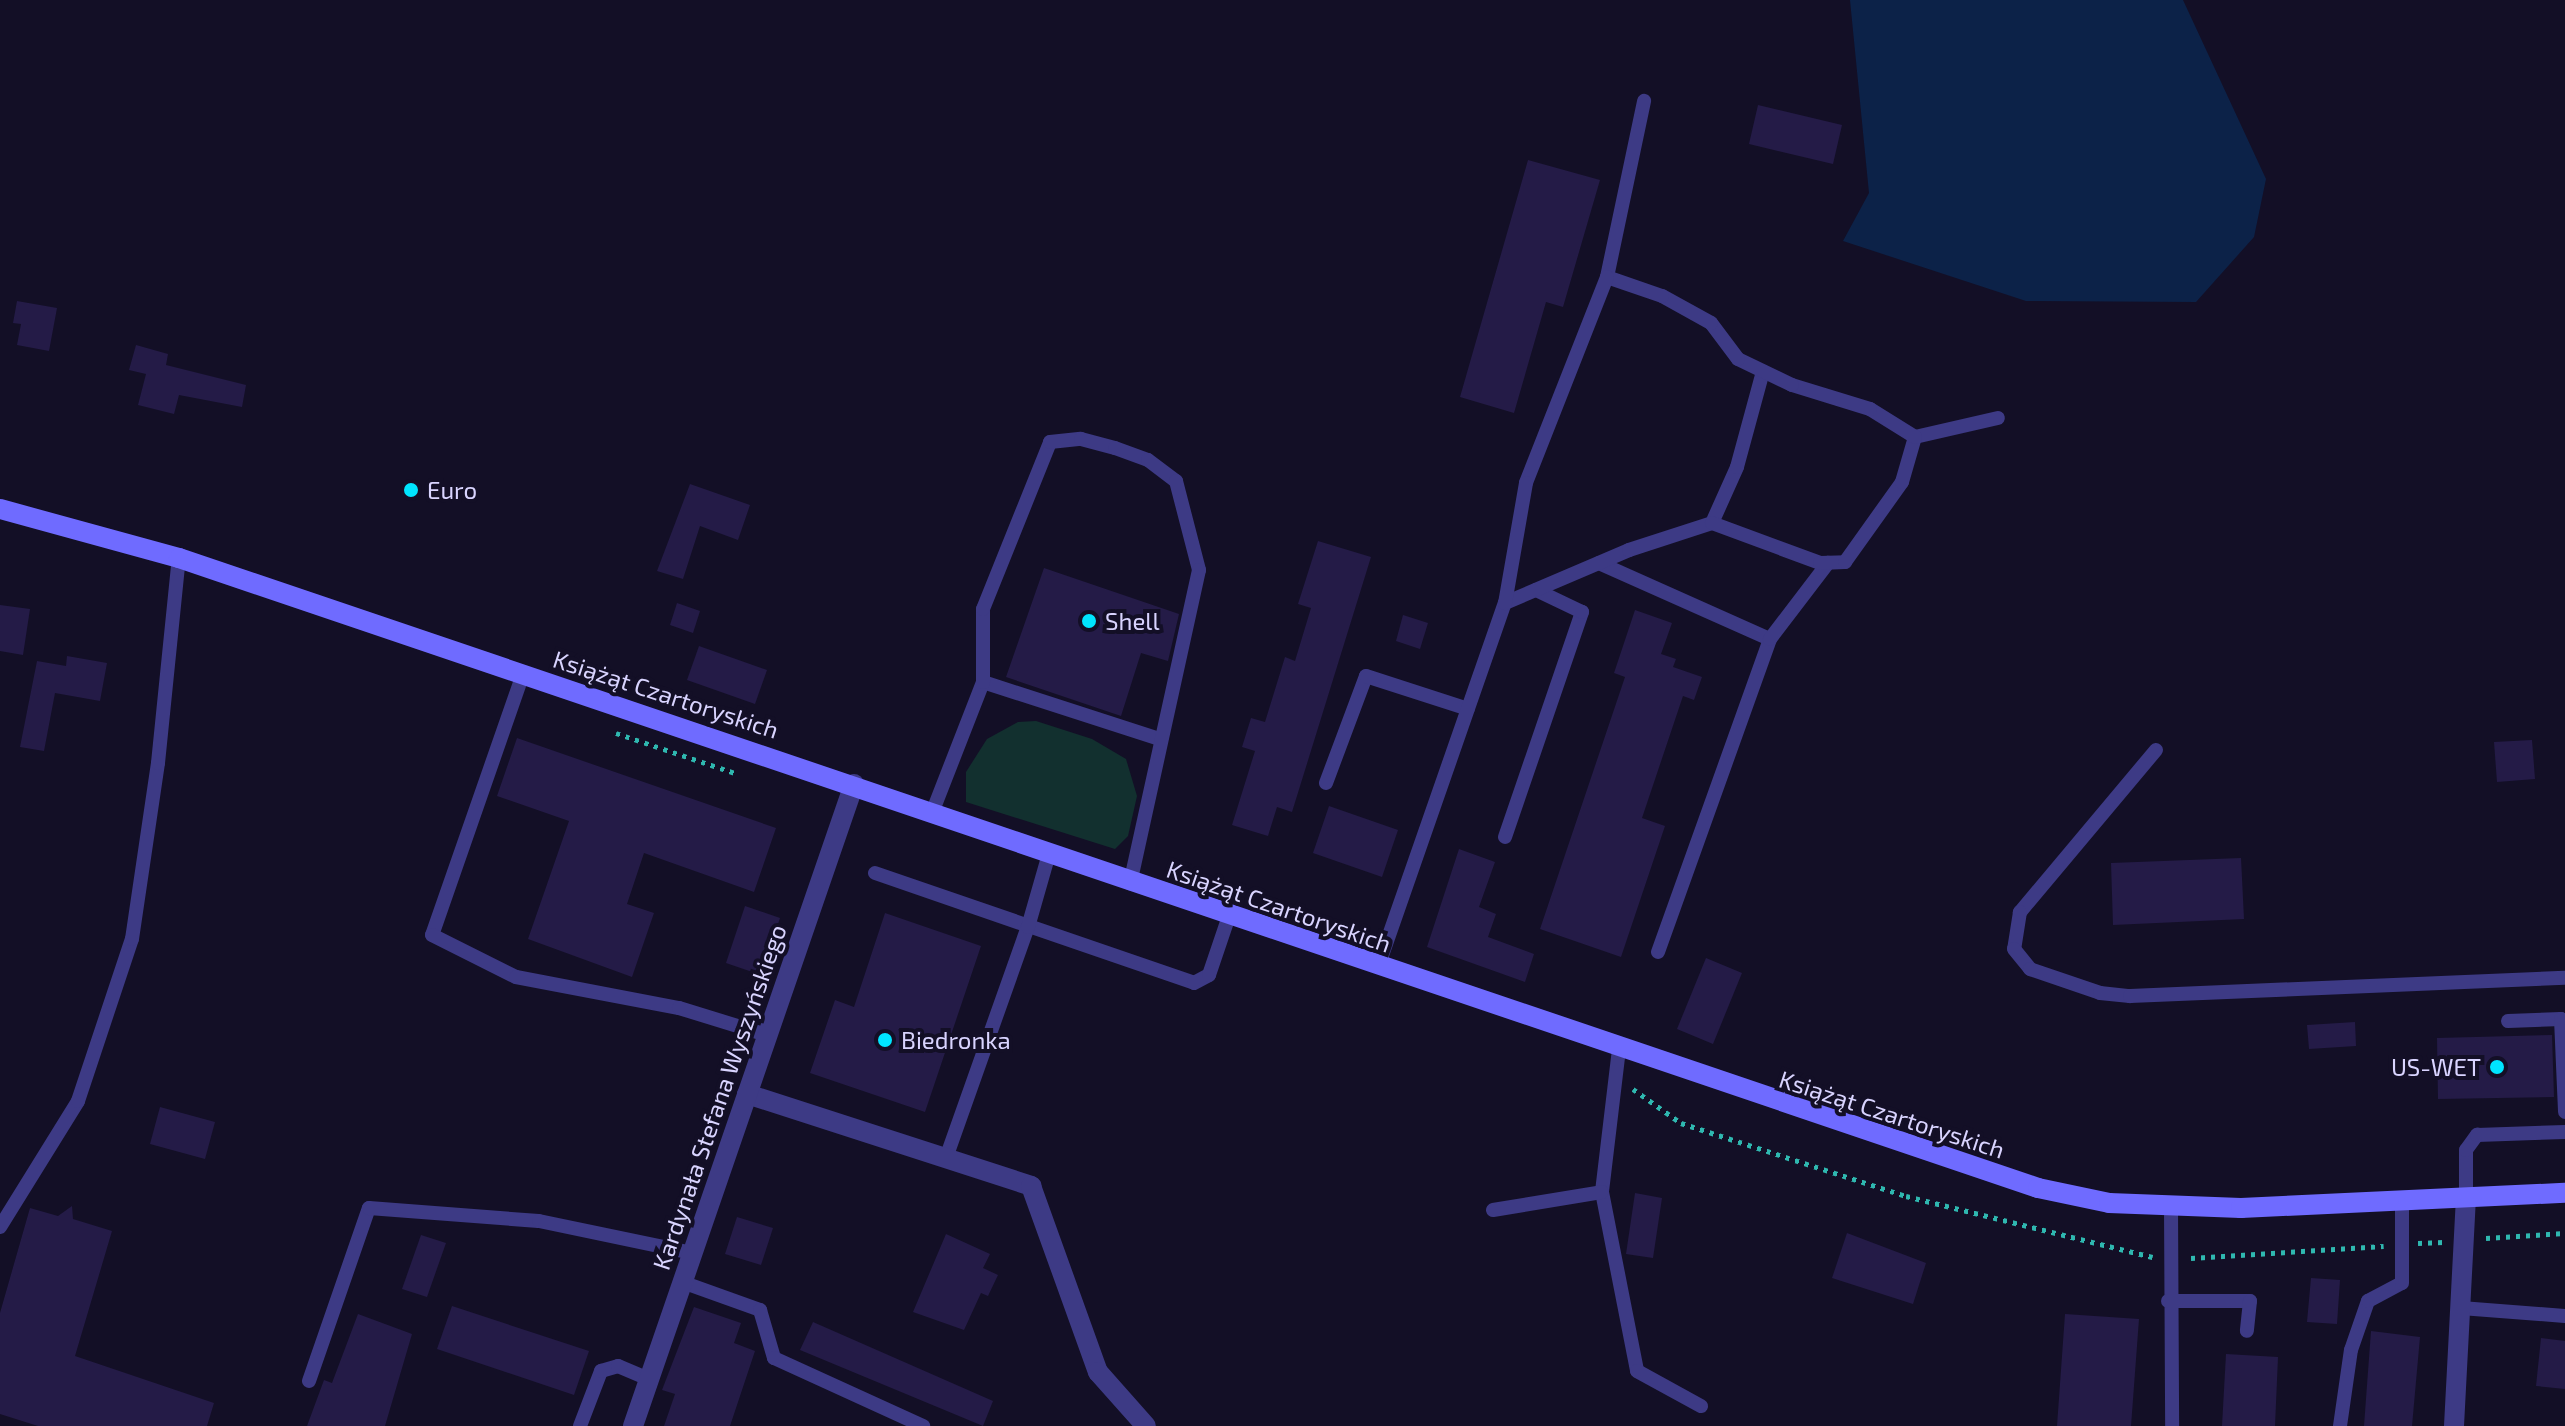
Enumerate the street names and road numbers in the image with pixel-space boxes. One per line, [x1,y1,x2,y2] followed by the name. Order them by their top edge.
[550,644,782,744] street label: Książąt Czartoryskich
[1163,854,1395,958] street label: Książąt Czartoryskich
[646,920,792,1274] street label: Kardynała Stefana Wyszyńskiego
[1776,1064,2008,1164] street label: Książąt Czartoryskich

